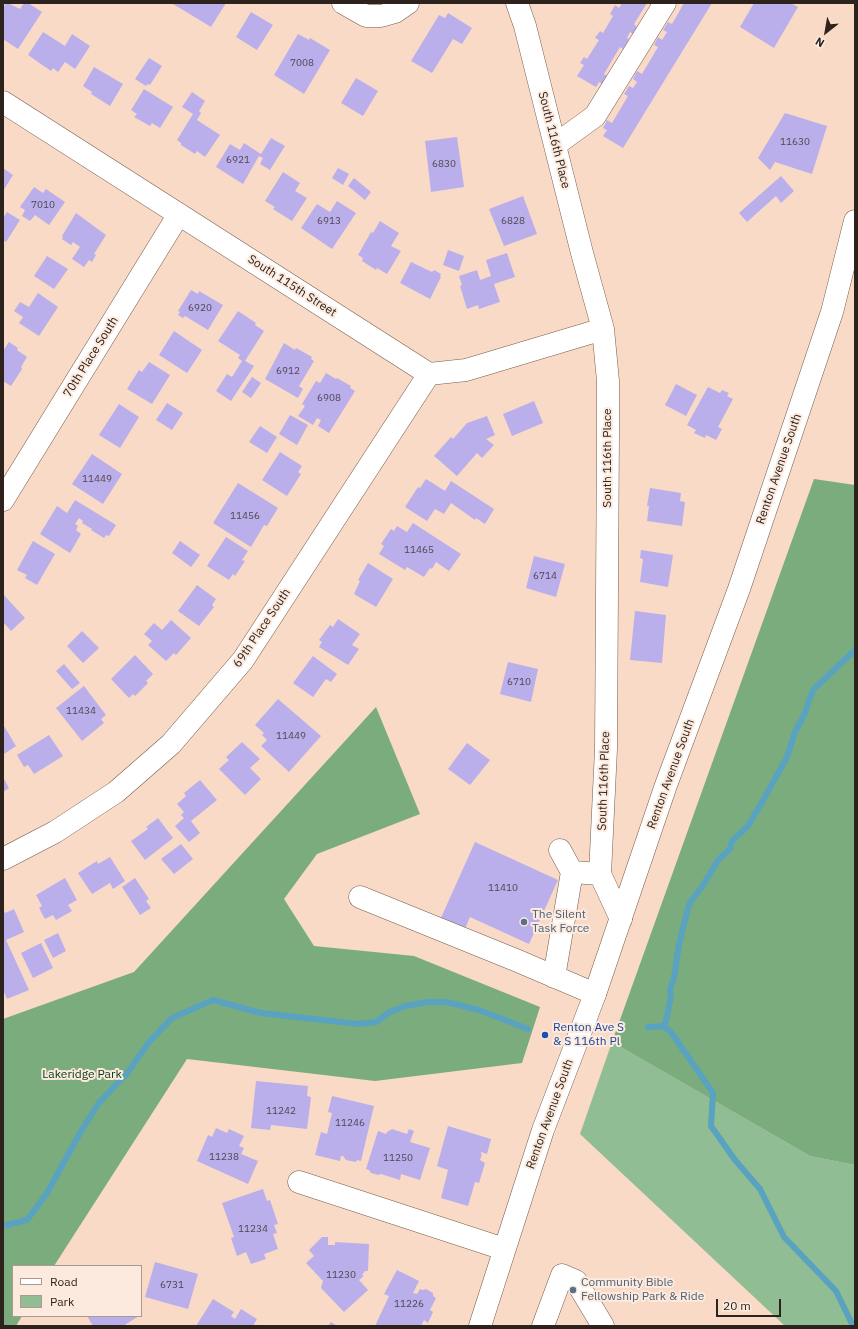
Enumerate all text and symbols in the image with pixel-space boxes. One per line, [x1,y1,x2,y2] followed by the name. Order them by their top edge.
[806,12,846,52] north arrow
[813,34,827,50] text: N
[290,57,314,69] house number: 7008
[535,90,573,190] street label: South 116th Place
[780,136,810,148] house number: 11630
[226,154,250,166] house number: 6921
[432,158,456,170] house number: 6830
[31,199,55,211] house number: 7010
[317,215,341,227] house number: 6913
[501,215,525,227] house number: 6828
[245,252,339,320] street label: South 115th Street
[188,302,212,314] house number: 6920
[60,314,122,400] street label: 70th Place South
[276,365,300,377] house number: 6912
[317,392,341,404] house number: 6908
[601,408,615,508] street label: South 116th Place
[753,412,805,526] street label: Renton Avenue South
[82,473,112,485] house number: 11449
[230,510,260,522] house number: 11456
[404,544,434,556] house number: 11465
[533,570,557,582] house number: 6714
[230,586,294,670] street label: 69th Place South
[507,676,531,688] house number: 6710
[66,705,96,717] house number: 11434
[644,717,698,831] street label: Renton Avenue South
[276,730,306,742] house number: 11449
[595,731,613,831] street label: South 116th Place
[488,882,518,894] house number: 11410
[532,908,589,936] place label: The Silent Task Force
[519,917,529,927] marker: The Silent Task Force
[553,1021,624,1049] place label: Renton Ave S & S 116th Pl
[540,1030,550,1040] marker: Renton Ave S & S 116th Pl
[523,1057,577,1171] street label: Renton Avenue South
[42,1068,122,1082] park label: Lakeridge Park
[266,1105,296,1117] house number: 11242
[335,1117,365,1129] house number: 11246
[209,1151,239,1163] house number: 11238
[383,1152,413,1164] house number: 11250
[238,1223,268,1235] house number: 11234
[12,1265,142,1317] legend
[326,1269,356,1281] house number: 11230
[50,1274,78,1289] text: Road
[581,1276,704,1304] place label: Community Bible Fellowship Park & Ride
[160,1279,184,1291] house number: 6731
[568,1285,578,1295] marker: Community Bible Fellowship Park & Ride
[718,1291,783,1317] scale bar
[50,1294,74,1309] text: Park
[394,1298,424,1310] house number: 11226
[723,1298,751,1313] text: 20 m

